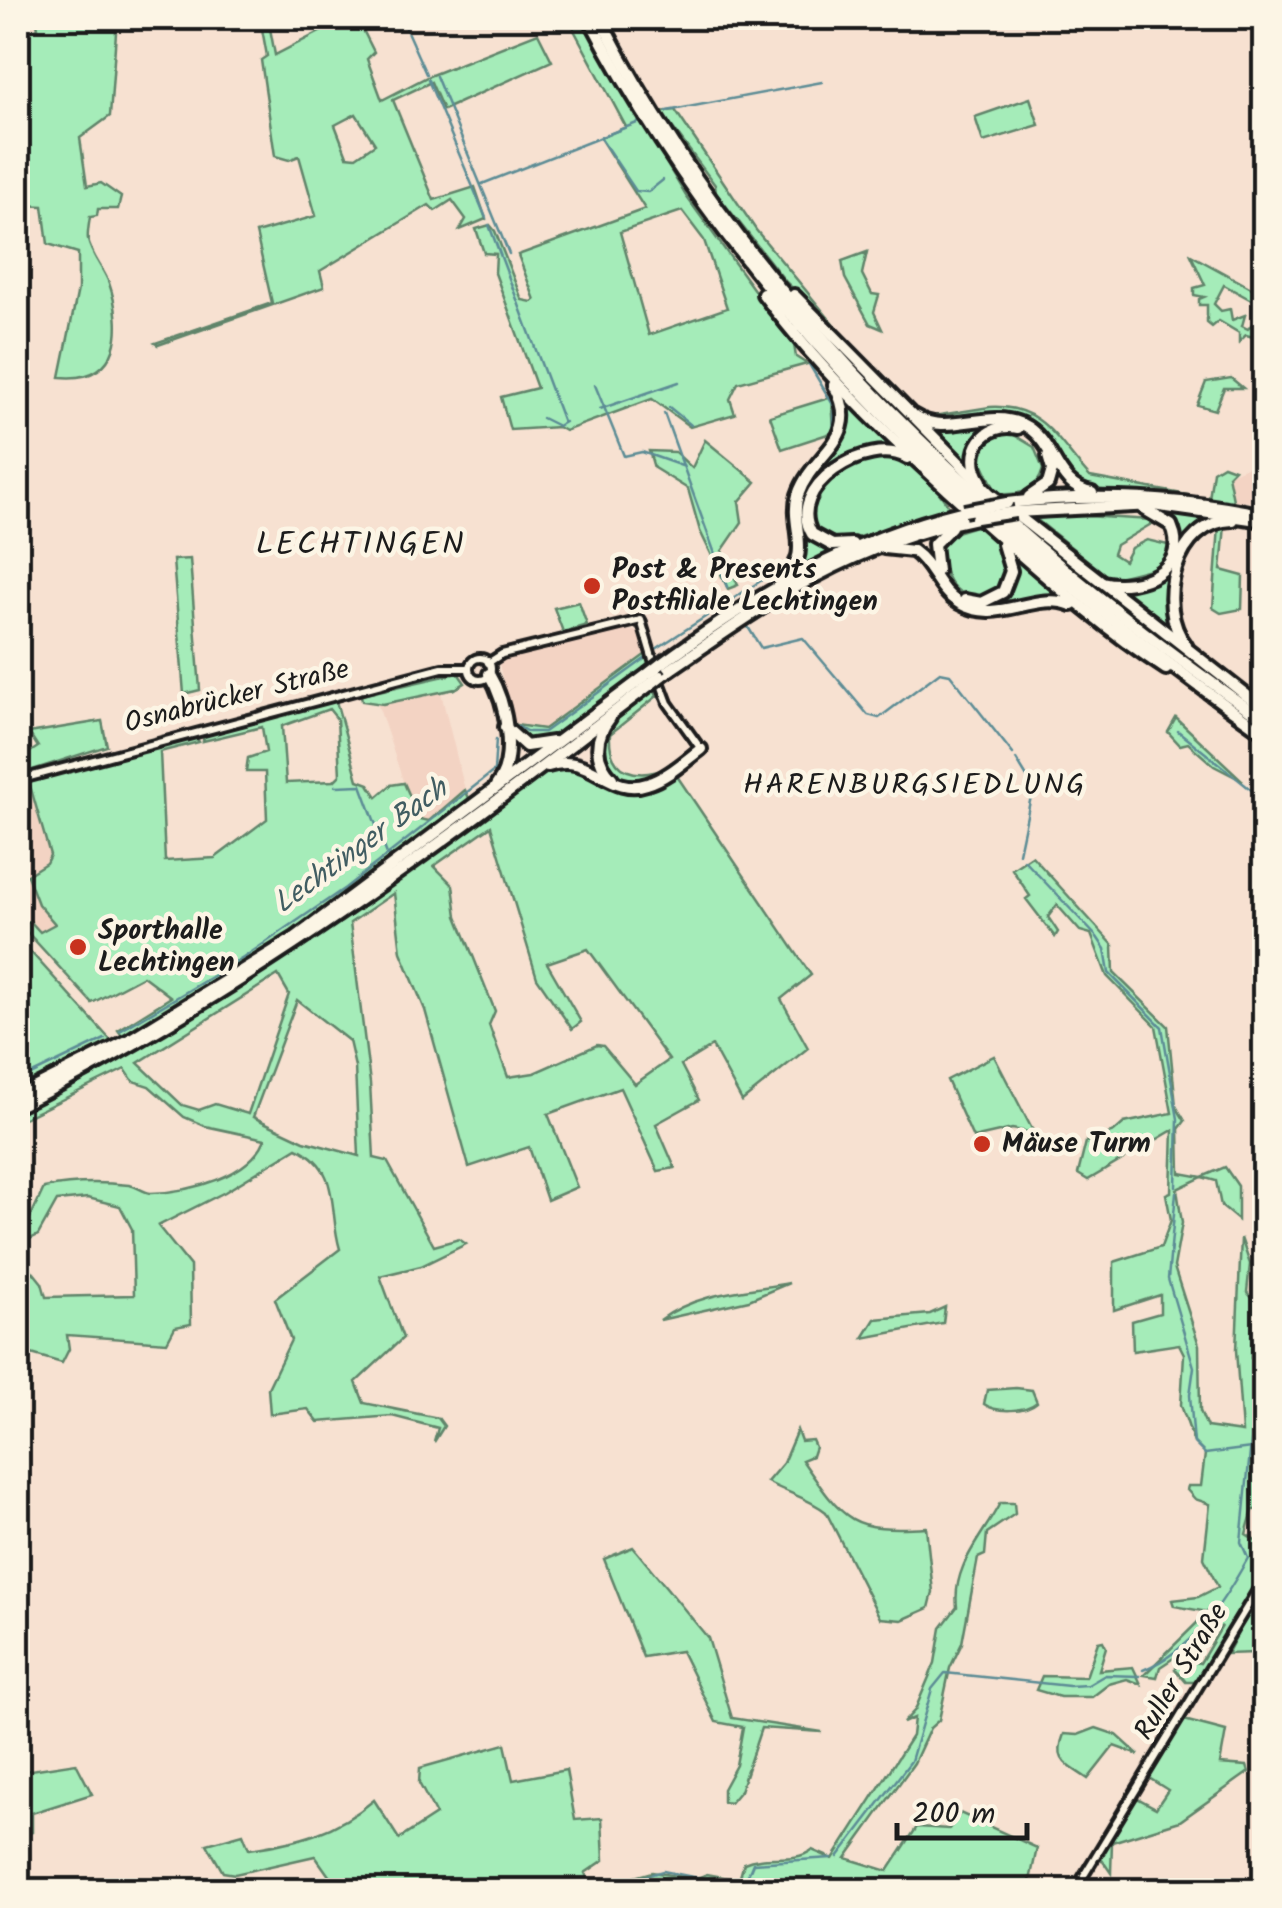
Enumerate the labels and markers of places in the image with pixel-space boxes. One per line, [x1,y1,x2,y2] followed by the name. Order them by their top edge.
[612,548,878,625] place label: Post & Presents Postfiliale Lechtingen
[581,575,603,597] marker: Post & Presents Postfiliale Lechtingen
[98,909,234,986] place label: Sporthalle Lechtingen
[67,936,89,958] marker: Sporthalle Lechtingen
[1002,1122,1151,1167] place label: Mäuse Turm
[971,1133,993,1155] marker: Mäuse Turm

